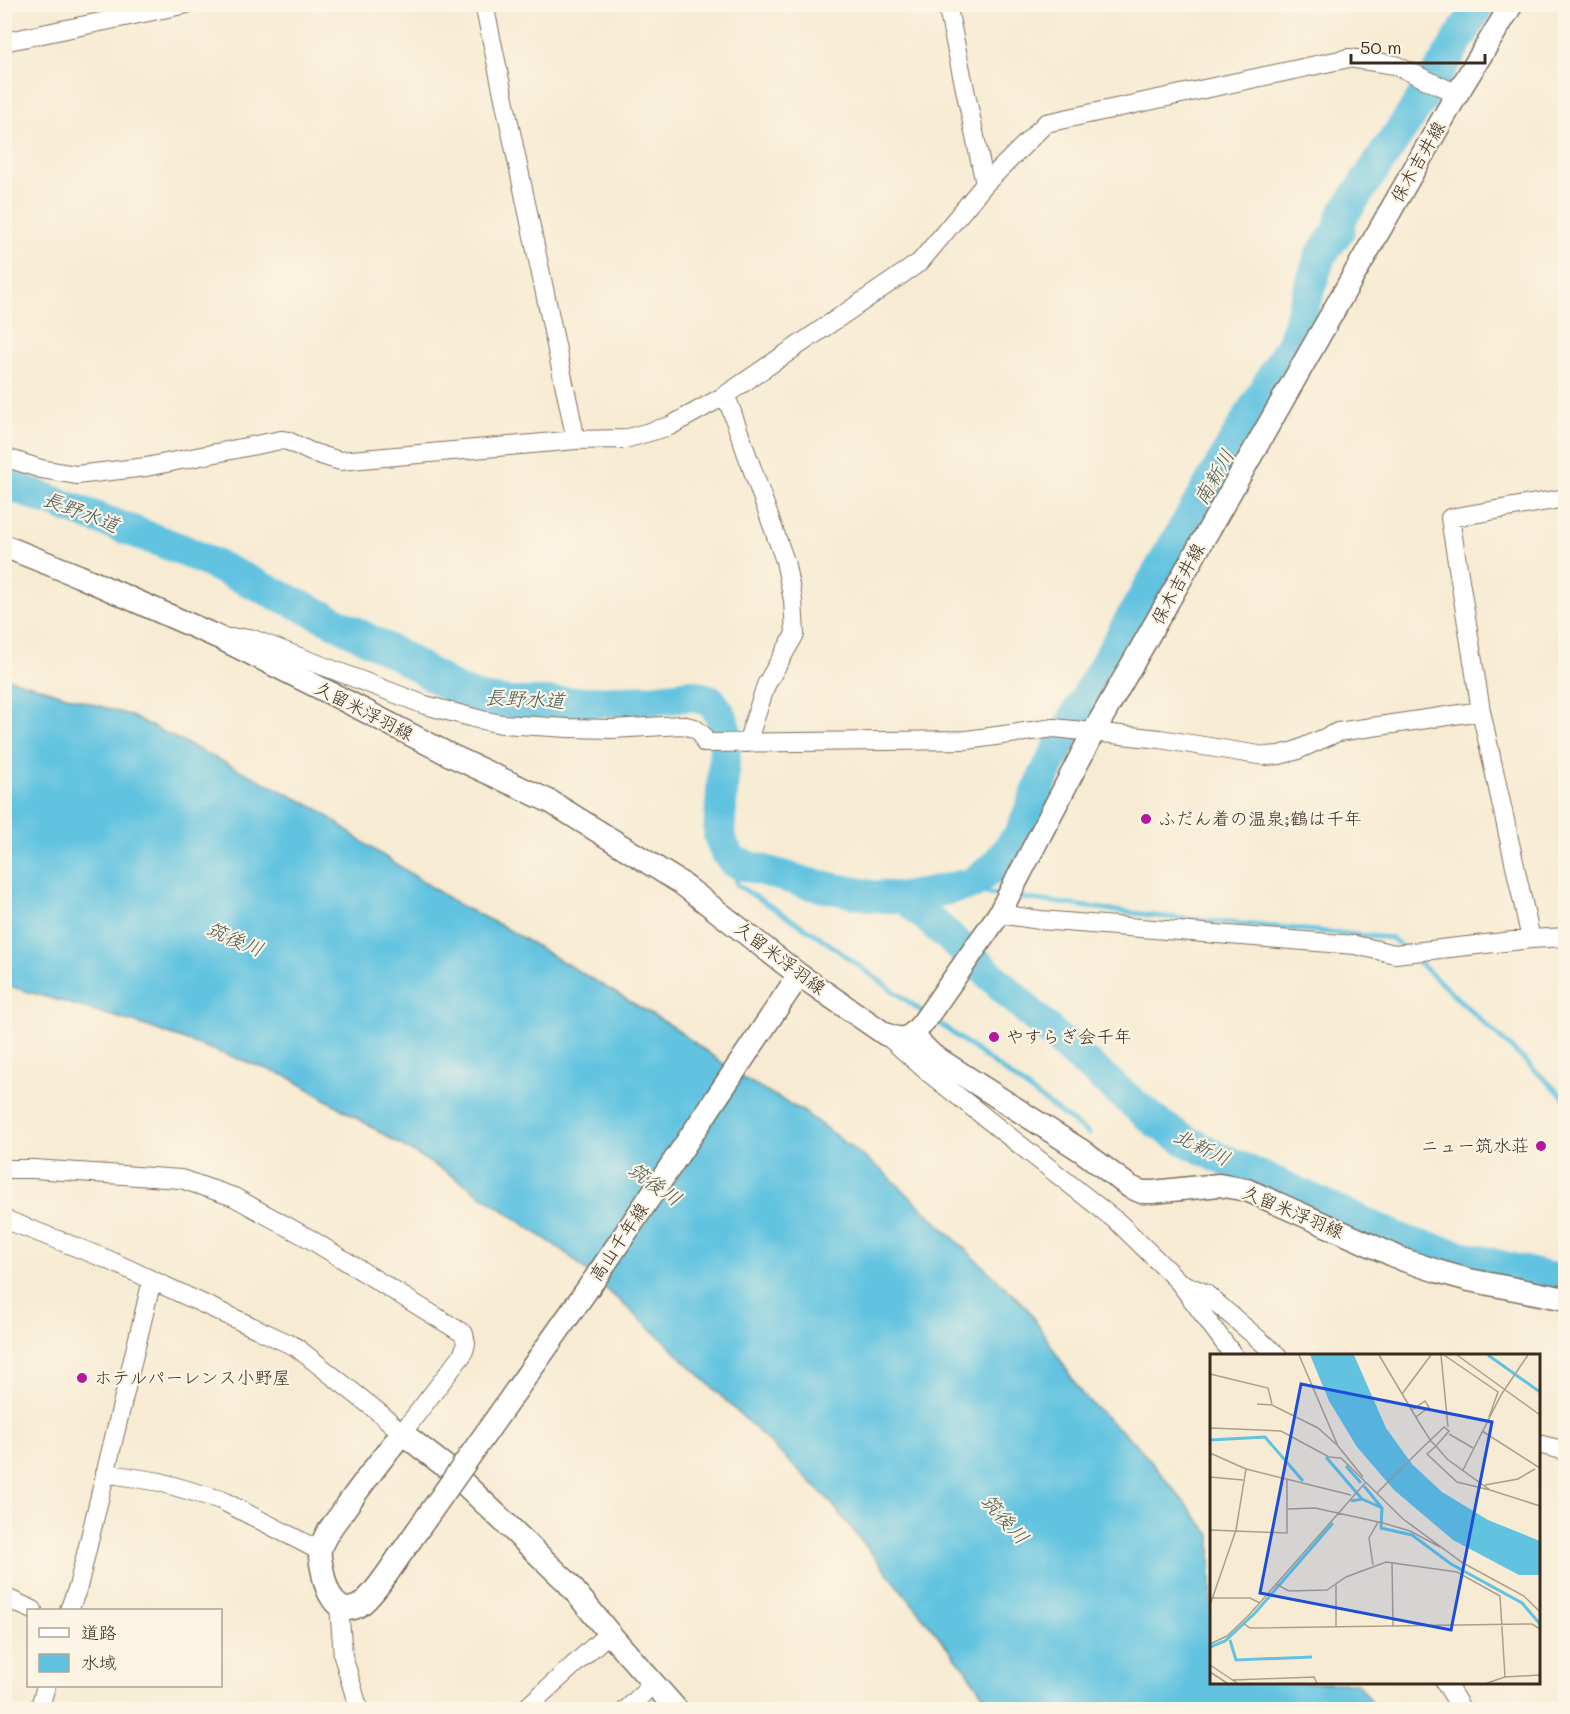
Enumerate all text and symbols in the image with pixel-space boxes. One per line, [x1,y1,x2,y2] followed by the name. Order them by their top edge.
[1351,27,1484,65] scale bar
[1360,35,1402,59] text: 50 m
[1384,117,1450,206] street label: 保木吉井線
[1187,444,1239,509] water label: 南新川
[39,485,125,538] water label: 長野水道
[1145,538,1209,629] street label: 保木吉井線
[311,675,418,745] street label: 久留米浮羽線
[484,683,568,713] water label: 長野水道
[1158,806,1362,830] place label: ふだん着の温泉;鶴は千年
[1139,812,1153,826] marker: ふだん着の温泉;鶴は千年
[203,914,268,962] water label: 筑後川
[730,915,831,999] street label: 久留米浮羽線
[1006,1024,1132,1048] place label: やすらぎ会千年
[987,1030,1001,1044] marker: やすらぎ会千年
[1170,1121,1235,1171] water label: 北新川
[1421,1133,1529,1157] place label: ニュー筑水荘
[1534,1139,1548,1153] marker: ニュー筑水荘
[624,1155,688,1211] water label: 筑後川
[1239,1179,1348,1243] street label: 久留米浮羽線
[583,1197,653,1285] street label: 高山千年線
[1210,1354,1540,1684] inset map
[94,1365,291,1389] place label: ホテルパーレンス小野屋
[75,1371,89,1385] marker: ホテルパーレンス小野屋
[976,1487,1035,1549] water label: 筑後川
[27,1609,222,1687] legend
[81,1620,117,1644] text: 道路
[81,1650,117,1674] text: 水域

